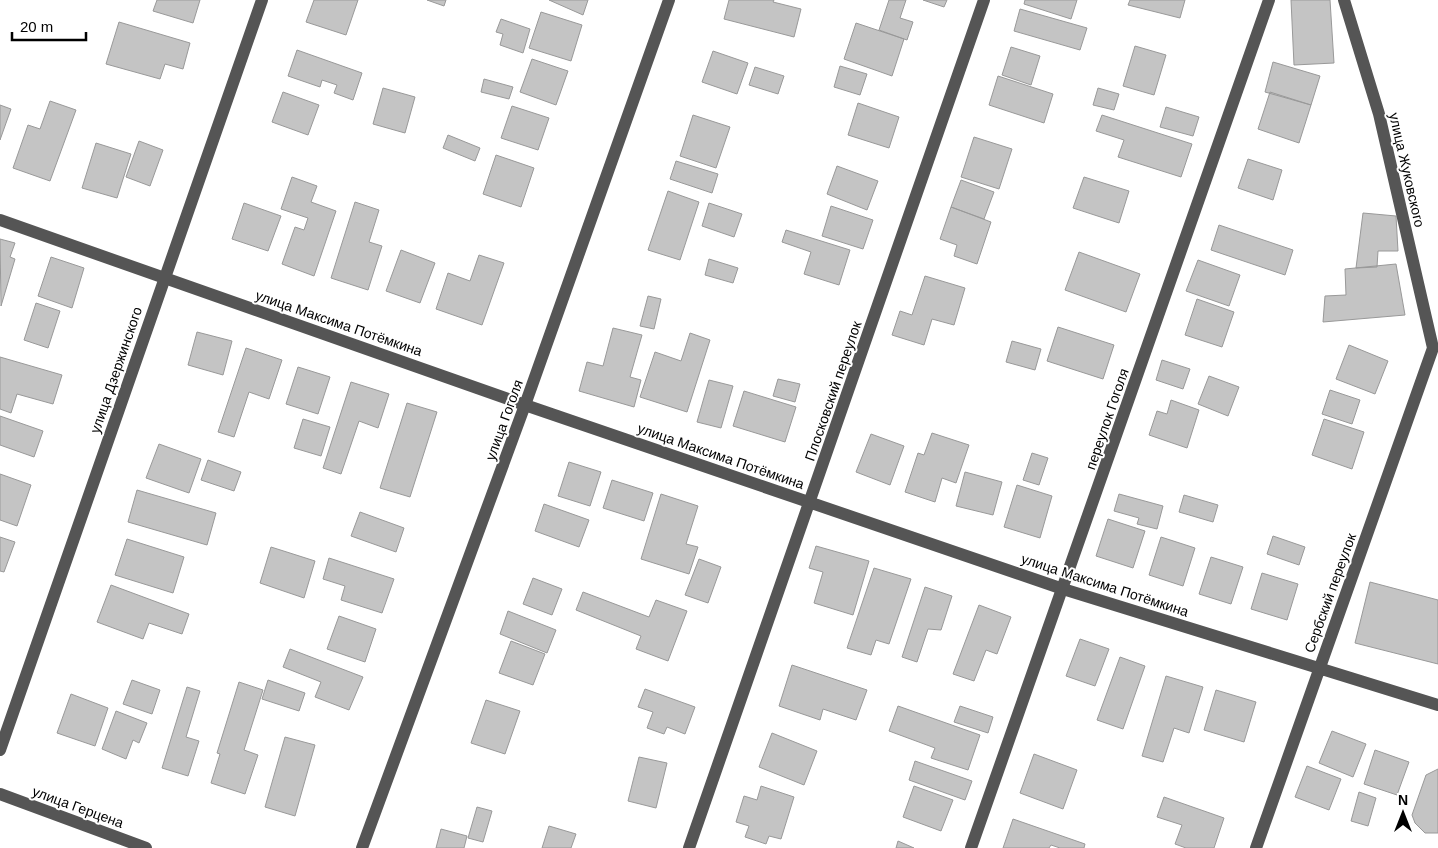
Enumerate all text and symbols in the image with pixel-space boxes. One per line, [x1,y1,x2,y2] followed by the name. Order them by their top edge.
[12,10,86,42] scale bar
[20,18,53,35] text: 20 m
[1386,111,1428,229] street label: улица Жуковского
[254,287,425,359] street label: улица Максима Потёмкина
[87,304,145,435] street label: улица Дзержинского
[802,318,865,463] street label: Плосковский переулок
[1082,366,1132,472] street label: переулок Гоголя
[482,377,526,463] street label: улица Гоголя
[636,420,807,492] street label: улица Максима Потёмкина
[1301,530,1359,655] street label: Сербский переулок
[1019,550,1191,620] street label: улица Максима Потёмкина
[30,783,126,831] street label: улица Герцена
[1378,788,1428,838] north arrow
[1398,792,1408,808] text: N

